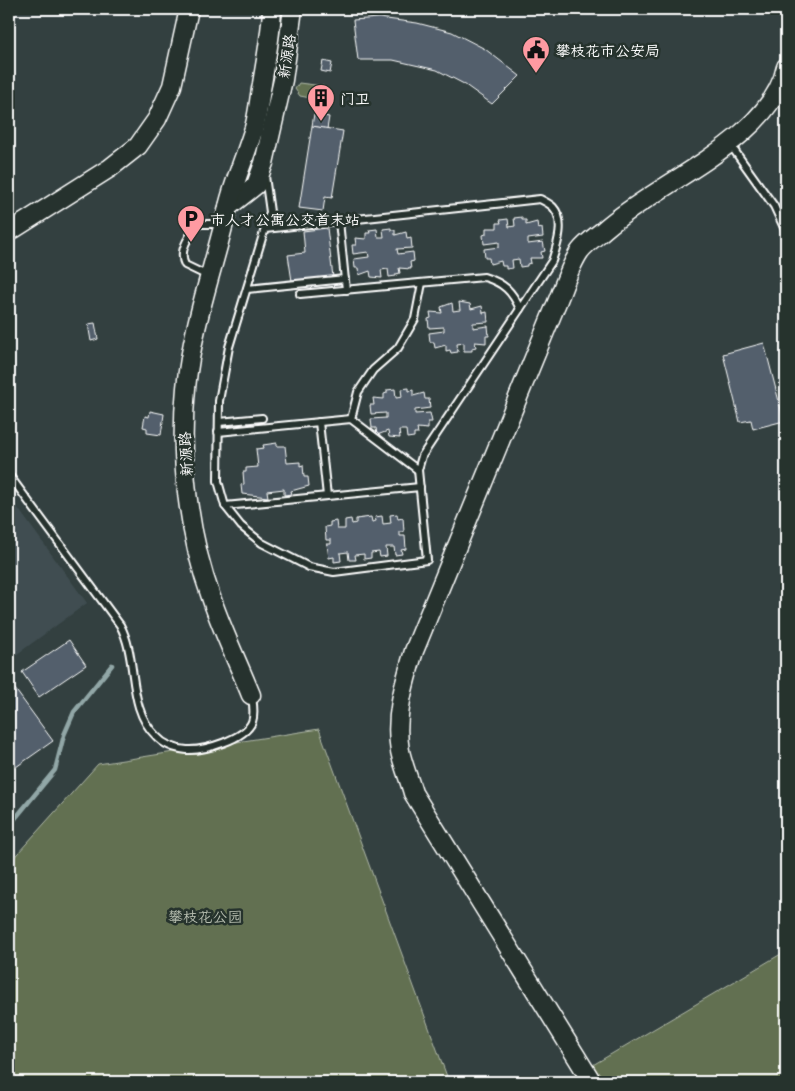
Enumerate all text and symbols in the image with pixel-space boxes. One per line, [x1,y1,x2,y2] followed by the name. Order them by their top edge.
[273,32,299,80] street label: 新源路
[521,35,551,74] public building icon: 攀枝花市公安局
[555,40,660,60] place label: 攀枝花市公安局
[306,83,336,122] building icon: 门卫
[340,88,370,108] place label: 门卫
[176,204,206,243] parking icon: 市人才公寓公交首末站
[210,209,360,229] place label: 市人才公寓公交首末站
[174,431,196,477] street label: 新源路
[167,906,243,926] park label: 攀枝花公园

